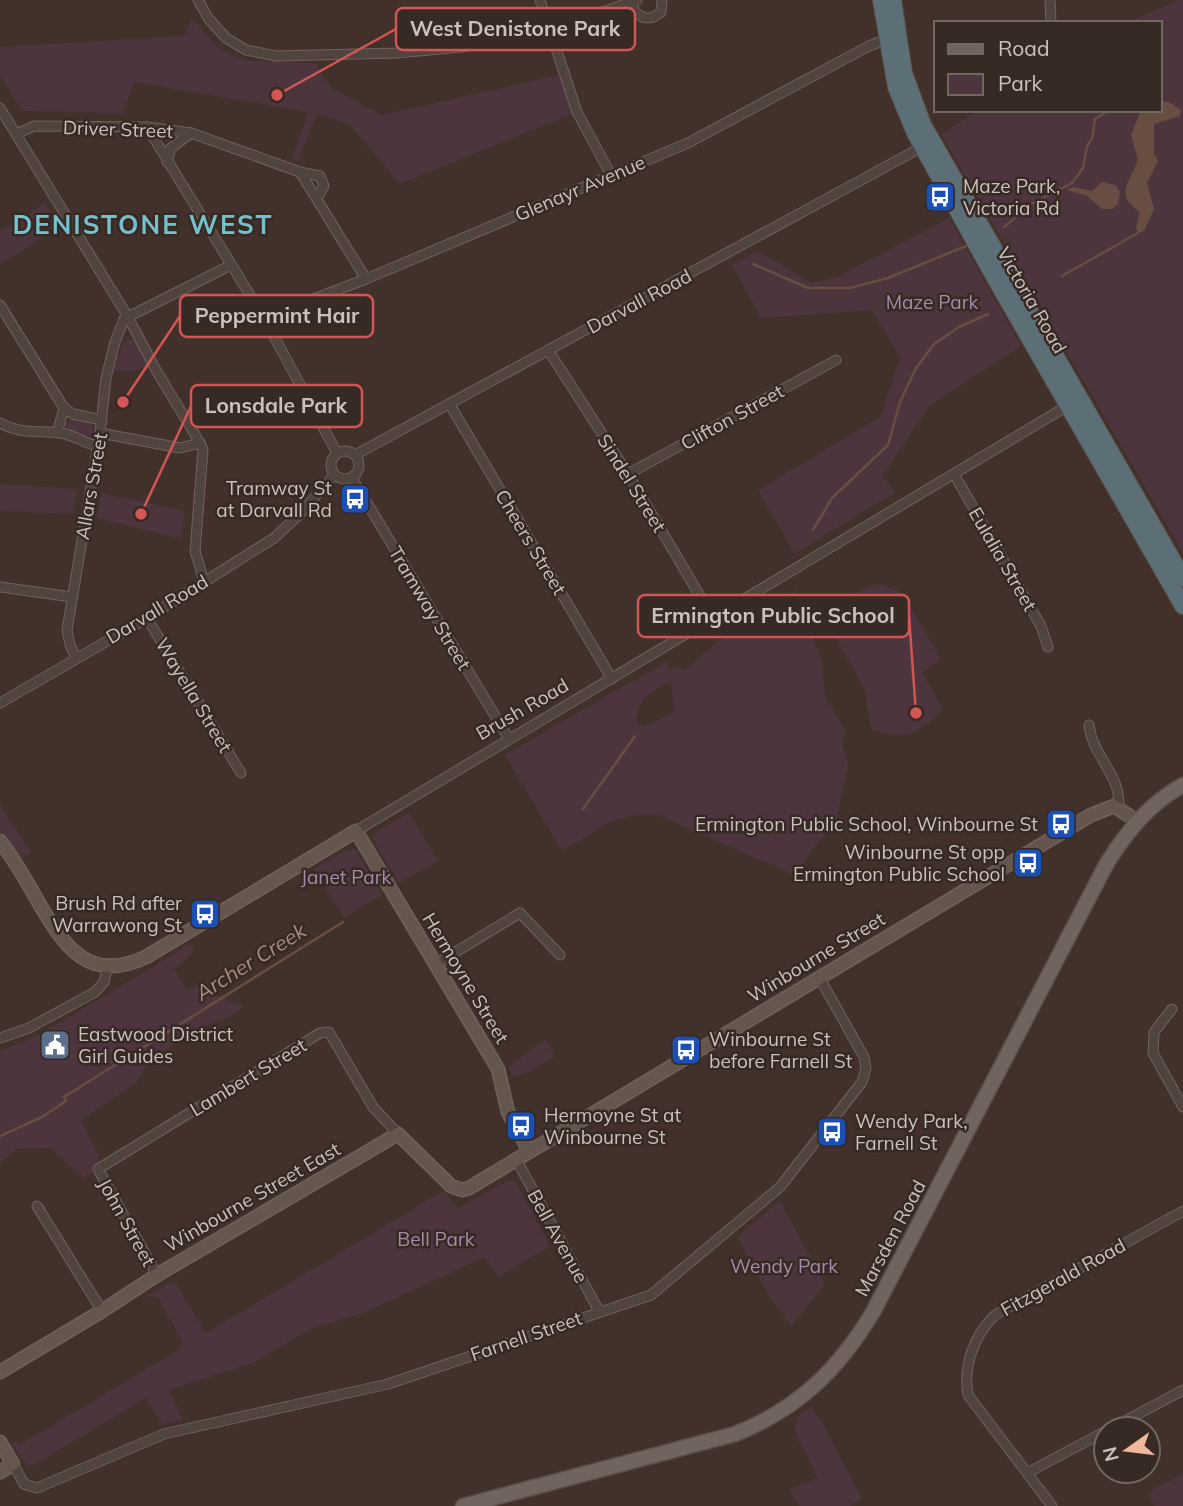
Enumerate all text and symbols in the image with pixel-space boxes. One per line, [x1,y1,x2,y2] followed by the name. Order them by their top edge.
[396,8,635,50] callout: West Denistone Park
[410,15,621,41] text: West Denistone Park
[934,21,1162,112] legend
[998,35,1049,61] text: Road
[998,70,1042,96] text: Park
[62,115,174,143] street label: Driver Street
[511,150,649,226] street label: Glenayr Avenue
[963,174,1060,220] place label: Maze Park, Victoria Rd
[923,180,957,214] bus stop icon: Maze Park, Victoria Rd
[12,208,274,241] district label: DENISTONE WEST
[992,242,1072,358] street label: Victoria Road
[583,263,695,339] street label: Darvall Road
[886,290,979,314] park label: Maze Park
[180,295,373,337] callout: Peppermint Hair
[195,302,360,328] text: Peppermint Hair
[676,379,788,455] street label: Clifton Street
[191,385,362,427] callout: Lonsdale Park
[205,392,348,418] text: Lonsdale Park
[592,429,672,537] street label: Sindel Street
[70,430,112,541] street label: Allars Street
[216,476,332,522] place label: Tramway St at Darvall Rd
[338,482,372,516] bus stop icon: Tramway St at Darvall Rd
[490,485,572,599] street label: Cheers Street
[964,503,1043,616] street label: Eulalia Street
[384,542,477,674] street label: Tramway Street
[102,569,212,649] street label: Darvall Road
[638,595,909,637] callout: Ermington Public School
[651,602,895,628] text: Ermington Public School
[150,633,238,757] street label: Wayella Street
[471,673,573,745] street label: Brush Road
[1044,807,1078,841] bus stop icon: Ermington Public School, Winbourne St
[695,812,1038,836] place label: Ermington Public School, Winbourne St
[793,840,1005,886] place label: Winbourne St opp Ermington Public School
[1011,846,1045,880] bus stop icon: Winbourne St opp Ermington Public School
[301,865,392,889] park label: Janet Park
[52,891,182,937] place label: Brush Rd after Warrawong St
[188,897,222,931] bus stop icon: Brush Rd after Warrawong St
[743,906,889,1007] street label: Winbourne Street
[418,908,515,1048] street label: Hermoyne Street
[189,916,312,1006] water label: Archer Creek
[78,1022,233,1068] place label: Eastwood District Girl Guides
[709,1027,853,1073] place label: Winbourne St before Farnell St
[38,1028,72,1062] public building icon: Eastwood District Girl Guides
[185,1033,311,1121] street label: Lambert Street
[669,1033,703,1067] bus stop icon: Winbourne St before Farnell St
[544,1103,682,1149] place label: Hermoyne St at Winbourne St
[504,1109,538,1143] bus stop icon: Hermoyne St at Winbourne St
[855,1109,967,1155] place label: Wendy Park, Farnell St
[815,1115,849,1149] bus stop icon: Wendy Park, Farnell St
[160,1137,345,1257] street label: Winbourne Street East
[93,1174,161,1270] street label: John Street
[849,1176,931,1300] street label: Marsden Road
[522,1185,594,1287] street label: Bell Avenue
[397,1227,475,1251] park label: Bell Park
[996,1233,1130,1321] street label: Fitzgerald Road
[730,1254,838,1278] park label: Wendy Park
[467,1306,585,1366] street label: Farnell Street
[1092,1415,1162,1485] north arrow
[1097,1444,1124,1464] text: N

